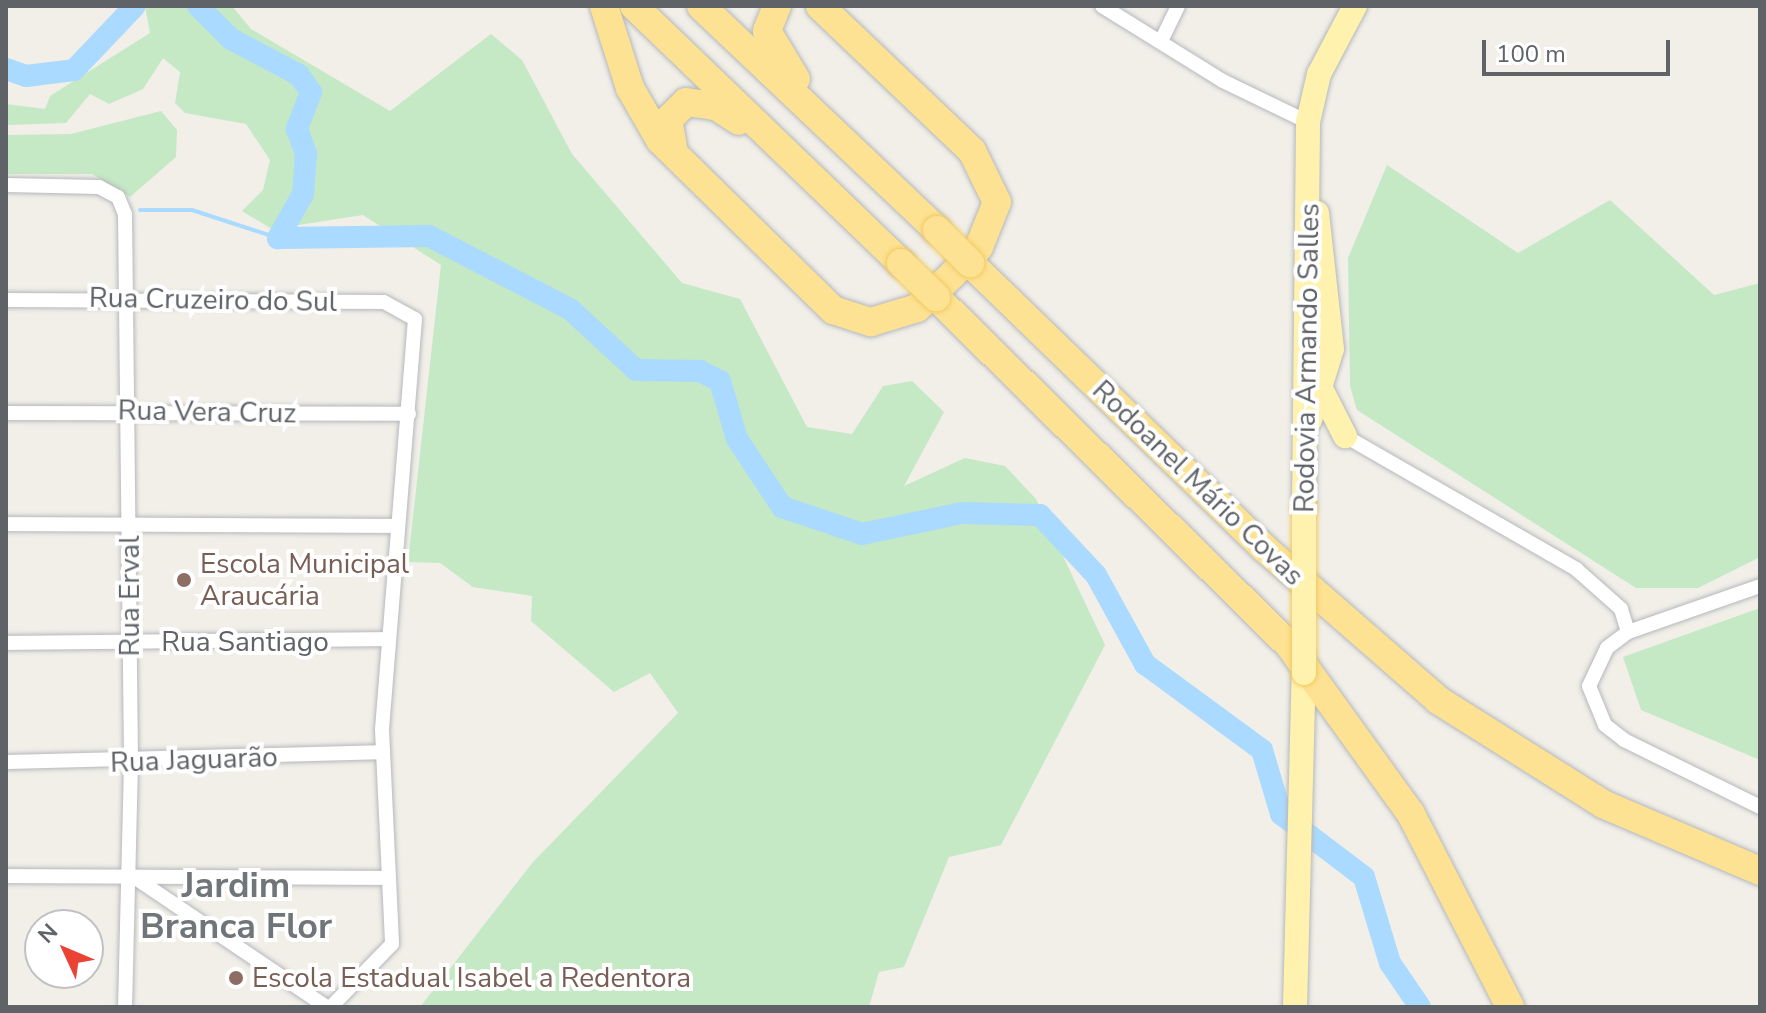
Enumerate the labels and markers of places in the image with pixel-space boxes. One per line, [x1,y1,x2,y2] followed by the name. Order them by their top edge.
[200,547,409,613] place label: Escola Municipal Araucária
[175,571,193,589] marker: Escola Municipal Araucária
[252,961,691,995] place label: Escola Estadual Isabel a Redentora
[227,969,245,987] marker: Escola Estadual Isabel a Redentora

